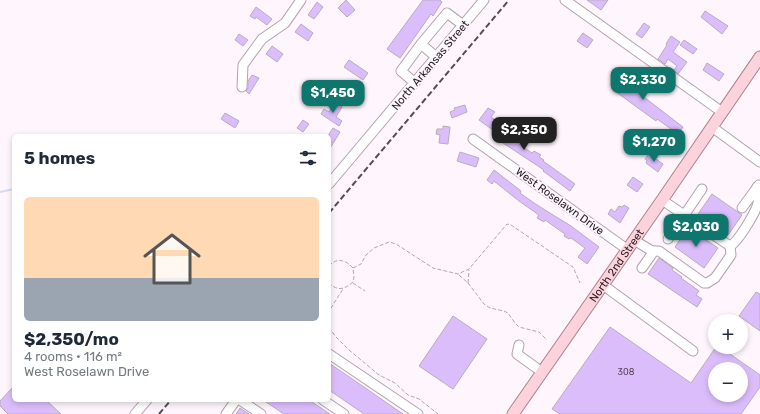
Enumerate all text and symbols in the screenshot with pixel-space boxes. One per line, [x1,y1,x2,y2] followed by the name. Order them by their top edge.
[389,17,472,113] street label: North Arkansas Street
[610,67,676,101] pin: $2,330
[620,72,666,87] text: $2,330
[300,80,366,114] pin: $1,450
[311,85,355,100] text: $1,450
[491,117,557,151] pin: $2,350
[501,122,547,137] text: $2,350
[621,129,687,163] pin: $1,270
[632,134,676,149] text: $1,270
[297,147,319,169] icon: filters
[24,148,95,168] text: 5 homes
[513,165,606,238] street label: West Roselawn Drive
[663,214,729,248] pin: $2,030
[673,219,719,234] text: $2,030
[136,223,208,295] icon: home
[587,226,647,305] street label: North 2nd Street
[708,314,748,402] map controls
[708,314,748,354] button: +
[24,329,119,349] text: $2,350/mo
[24,349,122,364] text: 4 rooms · 116 m²
[708,362,748,402] button: −
[24,364,149,379] text: West Roselawn Drive
[618,367,635,377] house number: 308

